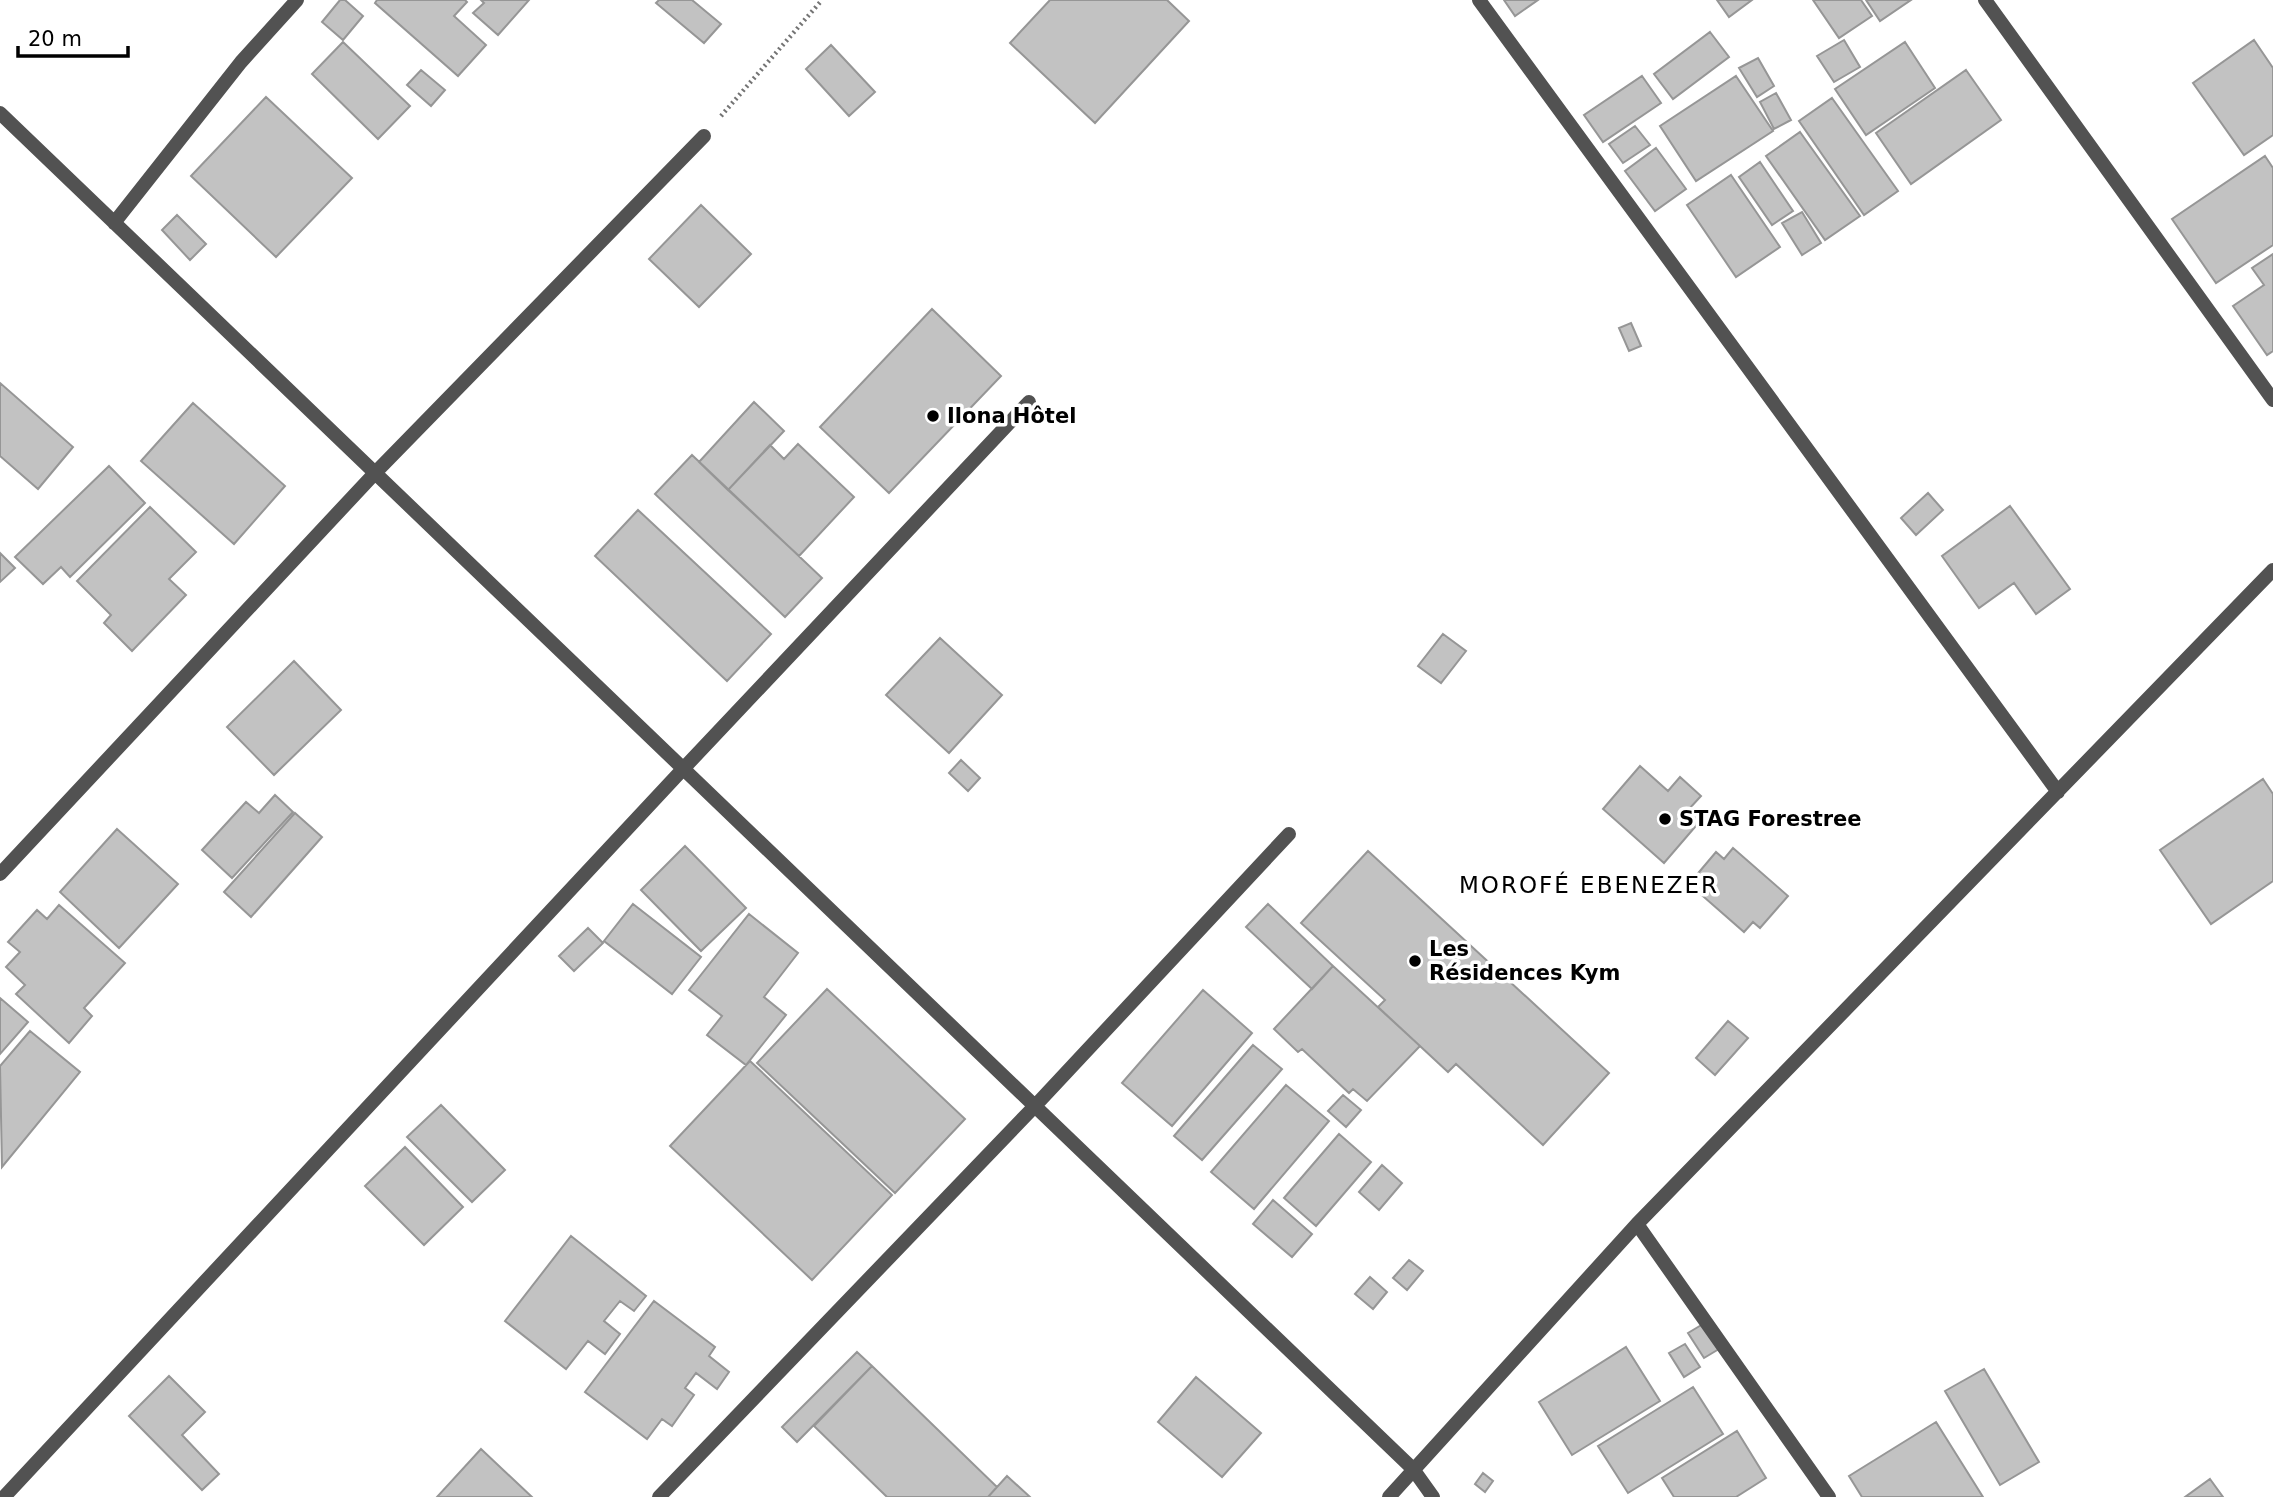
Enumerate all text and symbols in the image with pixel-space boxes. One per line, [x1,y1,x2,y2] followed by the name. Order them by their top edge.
[18,14,128,58] scale bar
[28,27,82,51] text: 20 m
[947,404,1076,428] place label: Ilona Hôtel
[925,408,941,424] marker: Ilona Hôtel
[1679,807,1862,831] place label: STAG Forestree
[1657,811,1673,827] marker: STAG Forestree
[1459,871,1719,898] district label: MOROFÉ EBENEZER
[1429,937,1620,985] place label: Les Résidences Kym
[1407,953,1423,969] marker: Les Résidences Kym

